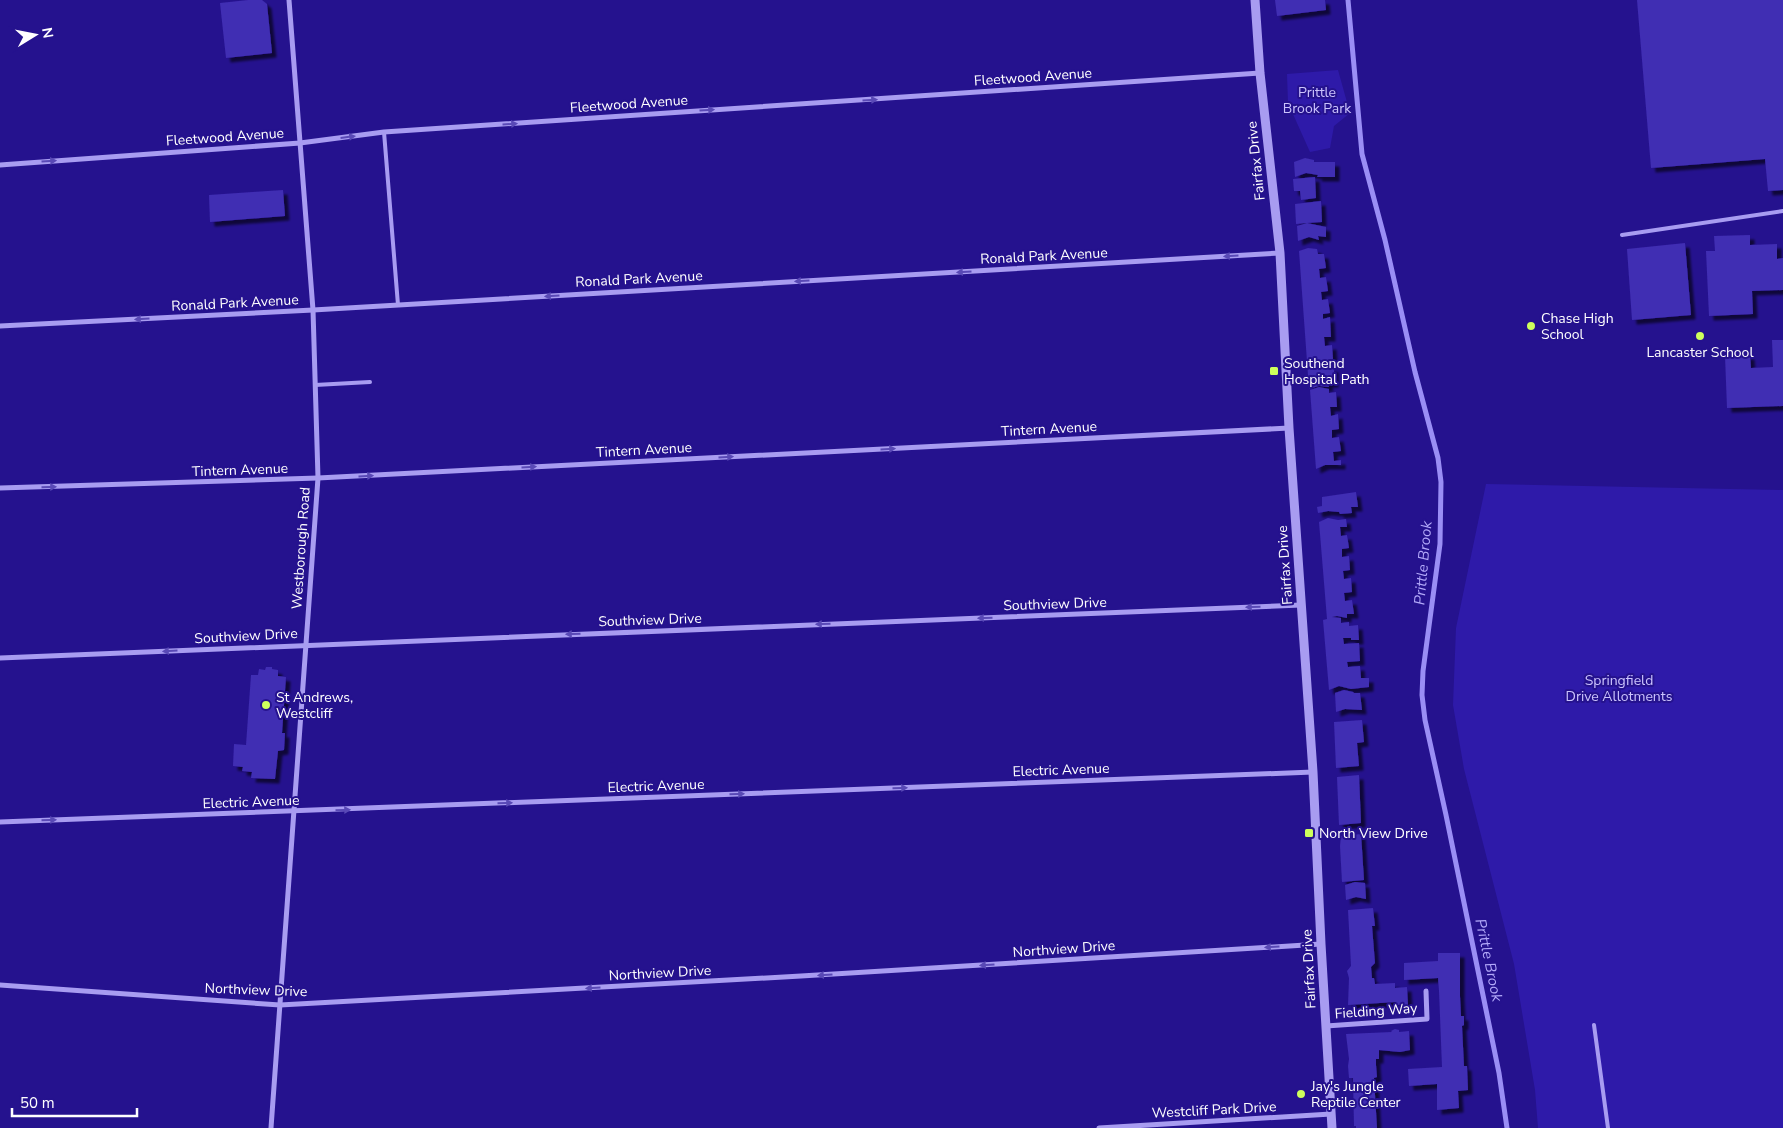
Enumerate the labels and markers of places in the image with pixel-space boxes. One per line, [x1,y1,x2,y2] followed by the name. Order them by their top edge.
[1541,309,1614,344] place label: Chase High School
[1525,320,1537,332] marker: Chase High School
[1694,330,1706,342] marker: Lancaster School
[1646,343,1754,362] place label: Lancaster School
[1284,354,1369,389] place label: Southend Hospital Path
[1268,365,1280,377] marker: Southend Hospital Path
[276,688,353,723] place label: St Andrews, Westcliff
[260,699,272,711] marker: St Andrews, Westcliff
[1319,824,1428,843] place label: North View Drive
[1303,827,1315,839] marker: North View Drive
[1310,1077,1401,1112] place label: Jay's Jungle Reptile Center
[1295,1088,1307,1100] marker: Jay's Jungle Reptile Center

